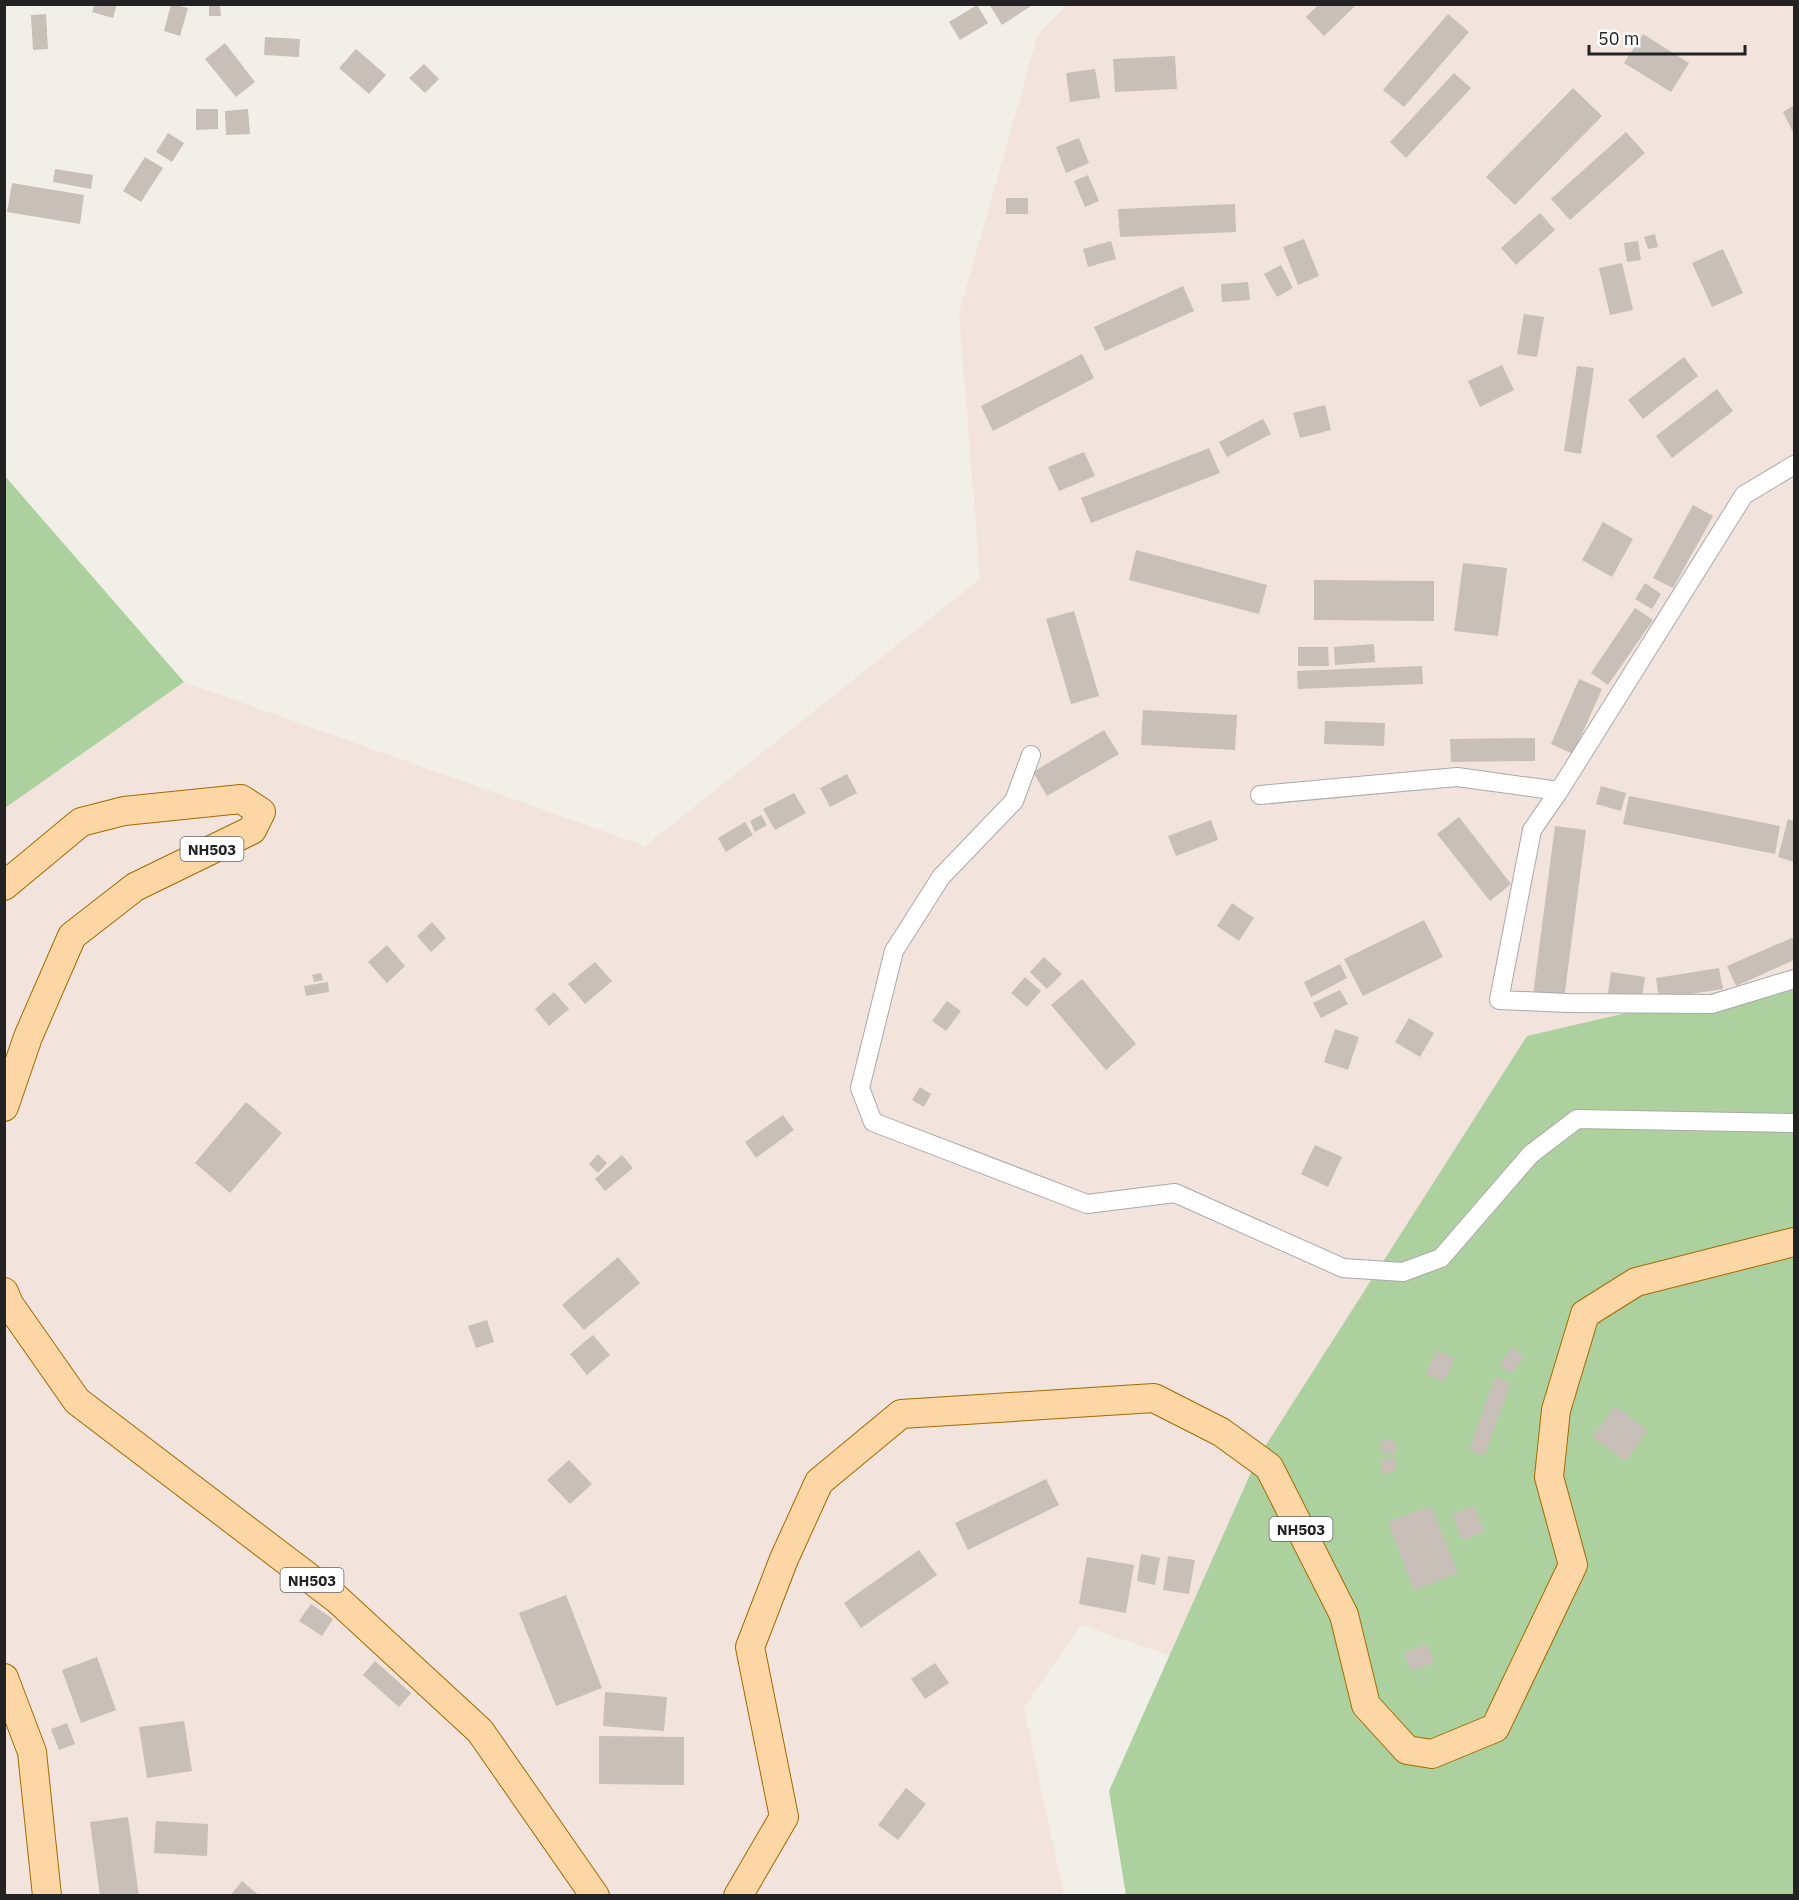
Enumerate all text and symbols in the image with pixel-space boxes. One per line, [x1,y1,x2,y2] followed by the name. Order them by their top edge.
[1589,18,1745,56] scale bar
[1598,27,1640,50] text: 50 m
[180,837,244,861] road number: NH503
[1270,1517,1332,1541] road number: NH503
[280,1568,344,1592] road number: NH503

